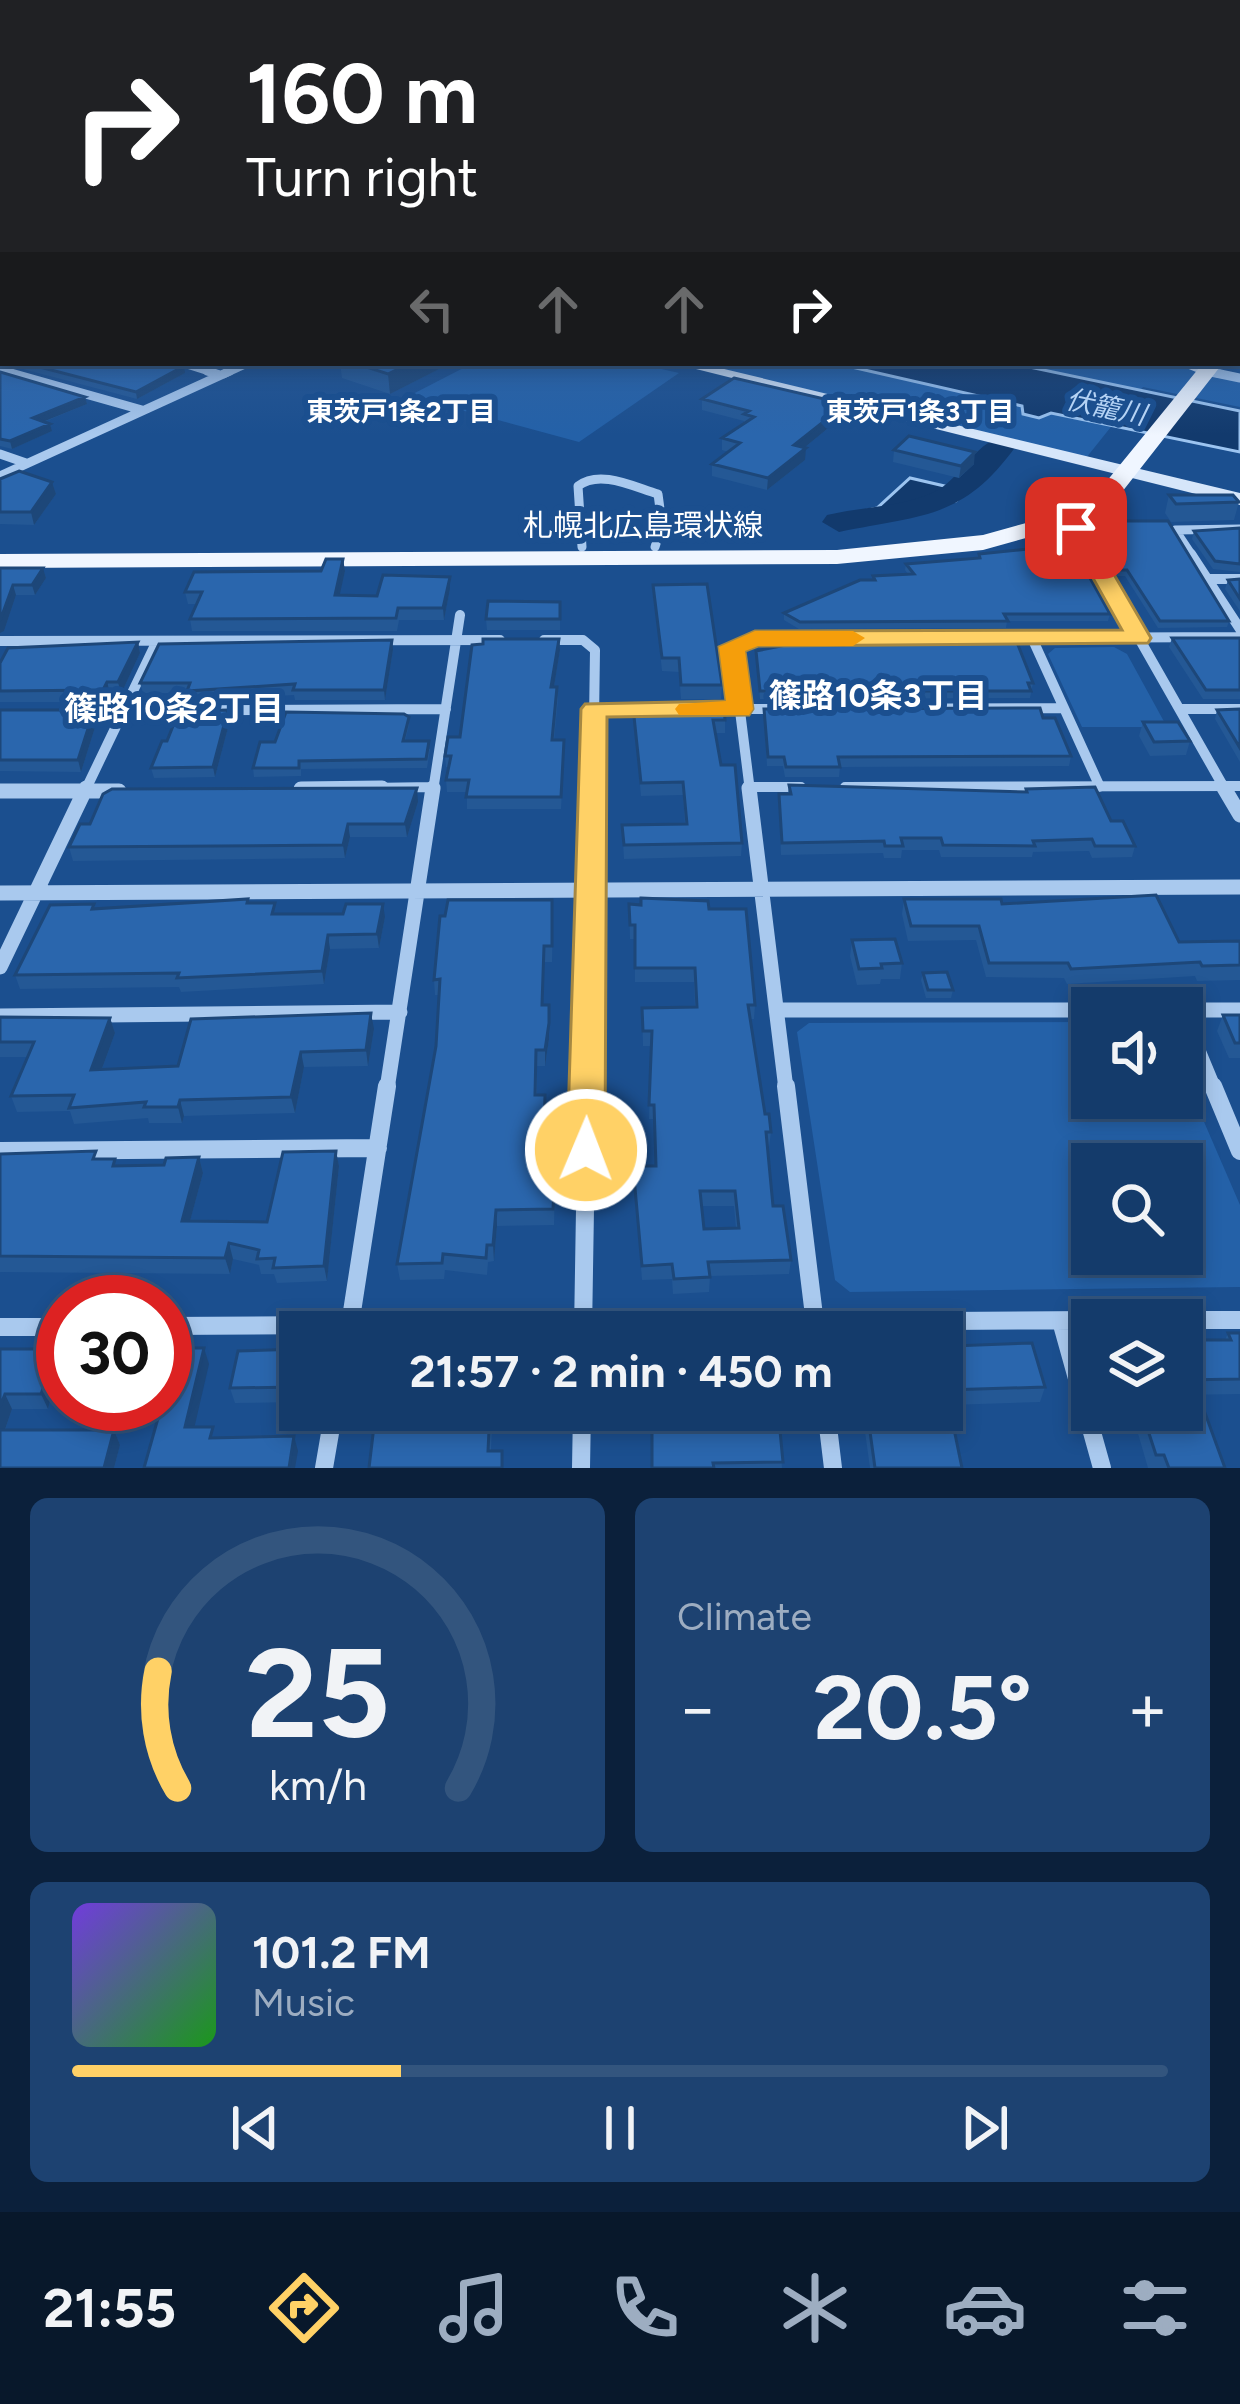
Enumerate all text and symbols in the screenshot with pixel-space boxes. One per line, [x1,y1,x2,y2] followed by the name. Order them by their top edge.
[246,43,478,144] text: 160 m
[48,48,204,204] icon: right
[246,145,478,210] text: Turn right
[399,276,465,342] icon: left
[525,276,591,342] icon: ahead
[651,276,717,342] icon: ahead
[777,276,843,342] icon: right
[1063,382,1152,432] water label: 伏籠川
[306,395,496,428] district label: 東茨戸1条2丁目
[826,395,1014,428] district label: 東茨戸1条3丁目
[1025,477,1127,579] pin
[1043,495,1109,561] icon: arrive
[523,507,763,544] street label: 札幌北広島環状線
[769,676,987,715] district label: 篠路10条3丁目
[64,689,284,728] district label: 篠路10条2丁目
[1071,987,1203,1431] map controls
[1071,987,1203,1119] button: sound
[523,1087,649,1213] position arrow
[1071,1143,1203,1275] button: search
[36,1275,192,1431] speed limit sign: 30
[1071,1299,1203,1431] button: layers
[409,1344,833,1398] text: 21:57 · 2 min · 450 m
[677,1593,812,1640] text: Climate
[245,1618,390,1768] text: 25
[813,1653,1032,1762] text: 20.5°
[677,1668,718,1748] text: −
[1127,1668,1168,1748] text: +
[269,1759,366,1811] text: km/h
[252,1925,431,1979] text: 101.2 FM
[252,1979,355,2026] text: Music
[222,2095,288,2161] icon: previous
[587,2095,653,2161] icon: pause
[952,2095,1018,2161] icon: next
[262,2266,346,2350] icon: directions
[432,2266,516,2350] icon: music
[603,2266,687,2350] icon: phone
[773,2266,857,2350] icon: climate
[943,2266,1027,2350] icon: car
[1113,2266,1197,2350] icon: filters
[43,2276,176,2341] text: 21:55

